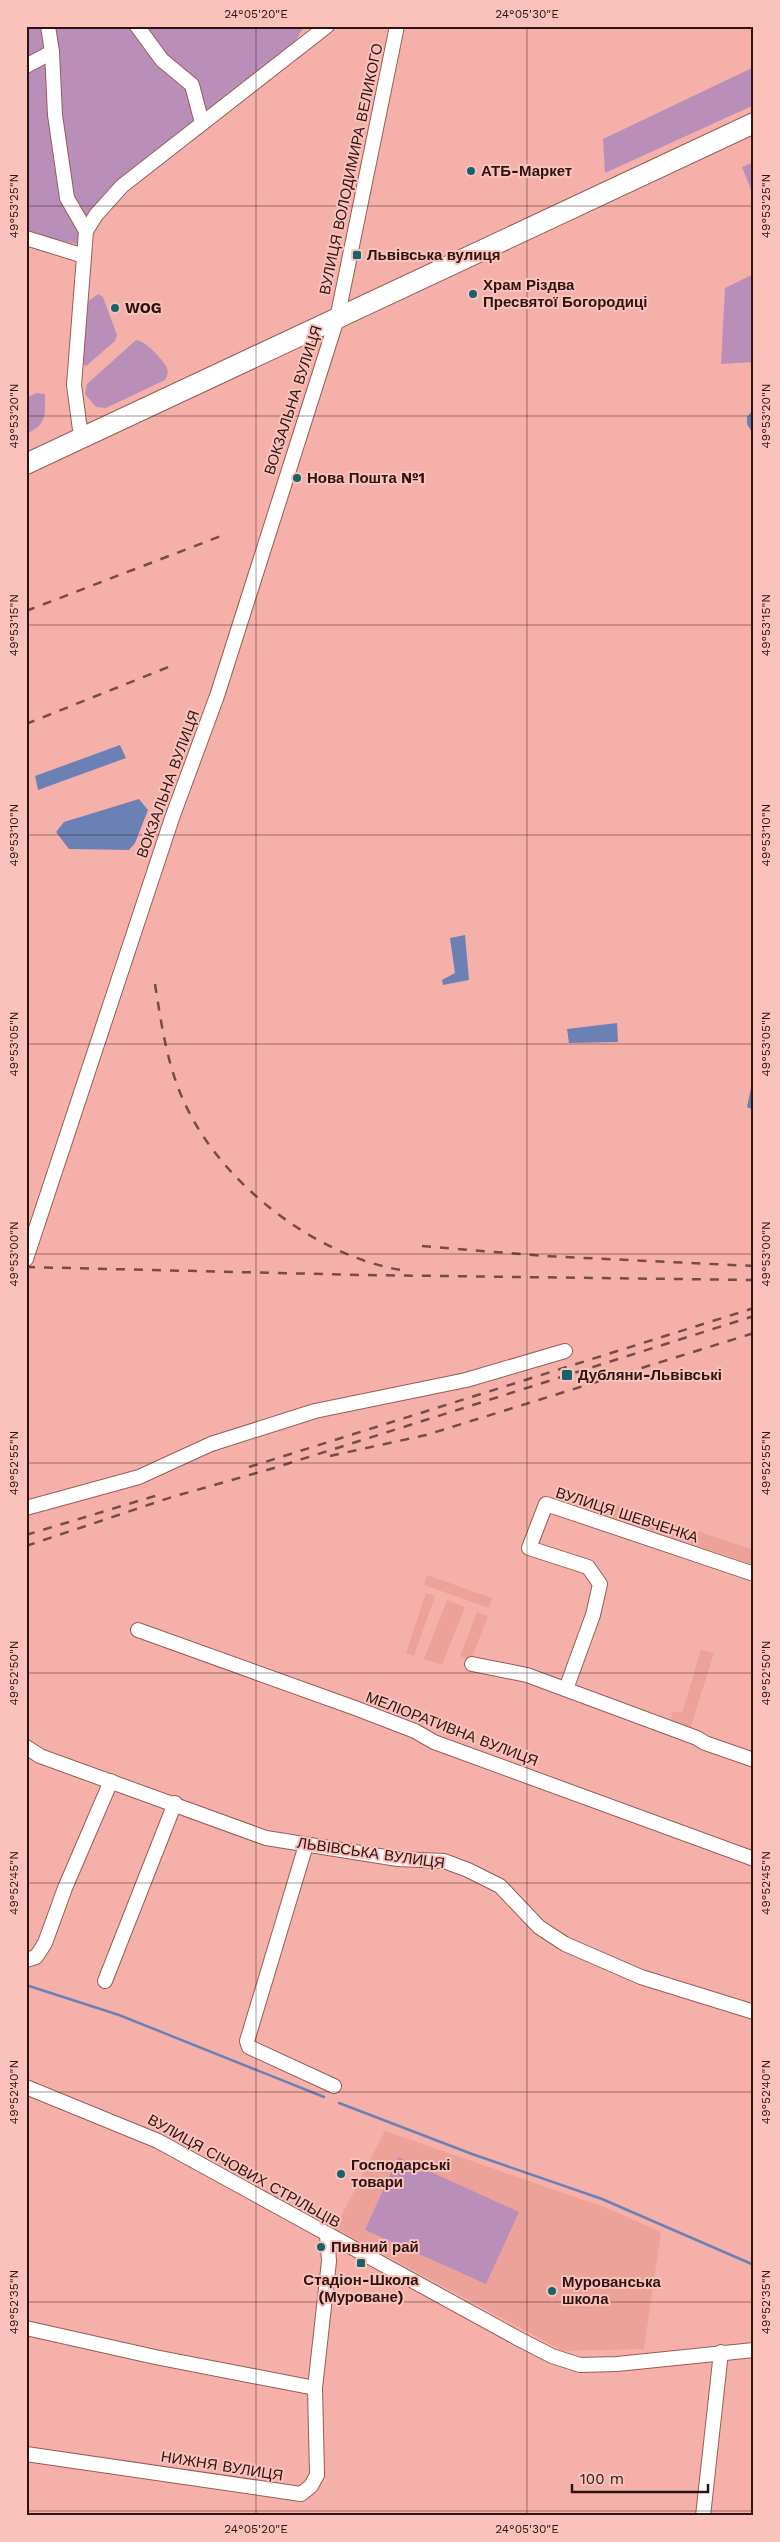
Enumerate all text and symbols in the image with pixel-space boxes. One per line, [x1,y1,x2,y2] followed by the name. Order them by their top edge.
[224,7,288,21] text: 24°05'20"E
[495,7,559,21] text: 24°05'30"E
[316,42,386,296] street label: ВУЛИЦЯ ВОЛОДИМИРА ВЕЛИКОГО
[481,162,572,180] place label: АТБ-Маркет
[465,165,477,177] marker: АТБ-Маркет
[7,174,21,238] text: 49°53'25"N
[759,174,773,238] text: 49°53'25"N
[367,246,500,264] place label: Львівська вулиця
[351,249,363,261] marker: Львівська вулиця
[483,276,647,311] place label: Храм Різдва Пресвятої Богородиці
[467,288,479,300] marker: Храм Різдва Пресвятої Богородиці
[125,299,162,317] place label: WOG
[109,302,121,314] marker: WOG
[260,323,326,477] street label: ВОКЗАЛЬНА ВУЛИЦЯ
[7,383,21,449] text: 49°53'20"N
[759,383,773,449] text: 49°53'20"N
[307,469,425,487] place label: Нова Пошта №1
[291,472,303,484] marker: Нова Пошта №1
[7,594,21,656] text: 49°53'15"N
[759,594,773,656] text: 49°53'15"N
[133,708,203,860] street label: ВОКЗАЛЬНА ВУЛИЦЯ
[7,804,21,866] text: 49°53'10"N
[759,804,773,866] text: 49°53'10"N
[7,1011,21,1077] text: 49°53'05"N
[759,1011,773,1077] text: 49°53'05"N
[7,1221,21,1287] text: 49°53'00"N
[759,1221,773,1287] text: 49°53'00"N
[578,1366,722,1384] place label: Дубляни-Львівські
[560,1368,574,1382] marker: Дубляни-Львівські
[7,1431,21,1495] text: 49°52'55"N
[759,1431,773,1495] text: 49°52'55"N
[553,1483,701,1547] street label: ВУЛИЦЯ ШЕВЧЕНКА
[7,1640,21,1706] text: 49°52'50"N
[759,1640,773,1706] text: 49°52'50"N
[363,1688,541,1770] street label: МЕЛІОРАТИВНА ВУЛИЦЯ
[296,1834,446,1872] street label: ЛЬВІВСЬКА ВУЛИЦЯ
[7,1851,21,1915] text: 49°52'45"N
[759,1851,773,1915] text: 49°52'45"N
[7,2060,21,2124] text: 49°52'40"N
[759,2060,773,2124] text: 49°52'40"N
[145,2110,343,2232] street label: ВУЛИЦЯ СІЧОВИХ СТРІЛЬЦІВ
[351,2156,450,2191] place label: Господарські товари
[335,2168,347,2180] marker: Господарські товари
[331,2238,419,2256] place label: Пивний рай
[315,2241,327,2253] marker: Пивний рай
[355,2257,367,2269] marker: Стадіон-Школа (Муроване)
[7,2270,21,2334] text: 49°52'35"N
[759,2270,773,2334] text: 49°52'35"N
[303,2271,419,2306] place label: Стадіон-Школа (Муроване)
[562,2273,661,2308] place label: Мурованська школа
[546,2285,558,2297] marker: Мурованська школа
[160,2447,284,2485] street label: НИЖНЯ ВУЛИЦЯ
[572,2462,709,2494] scale bar
[580,2470,624,2488] text: 100 m
[224,2522,288,2536] text: 24°05'20"E
[495,2522,559,2536] text: 24°05'30"E

